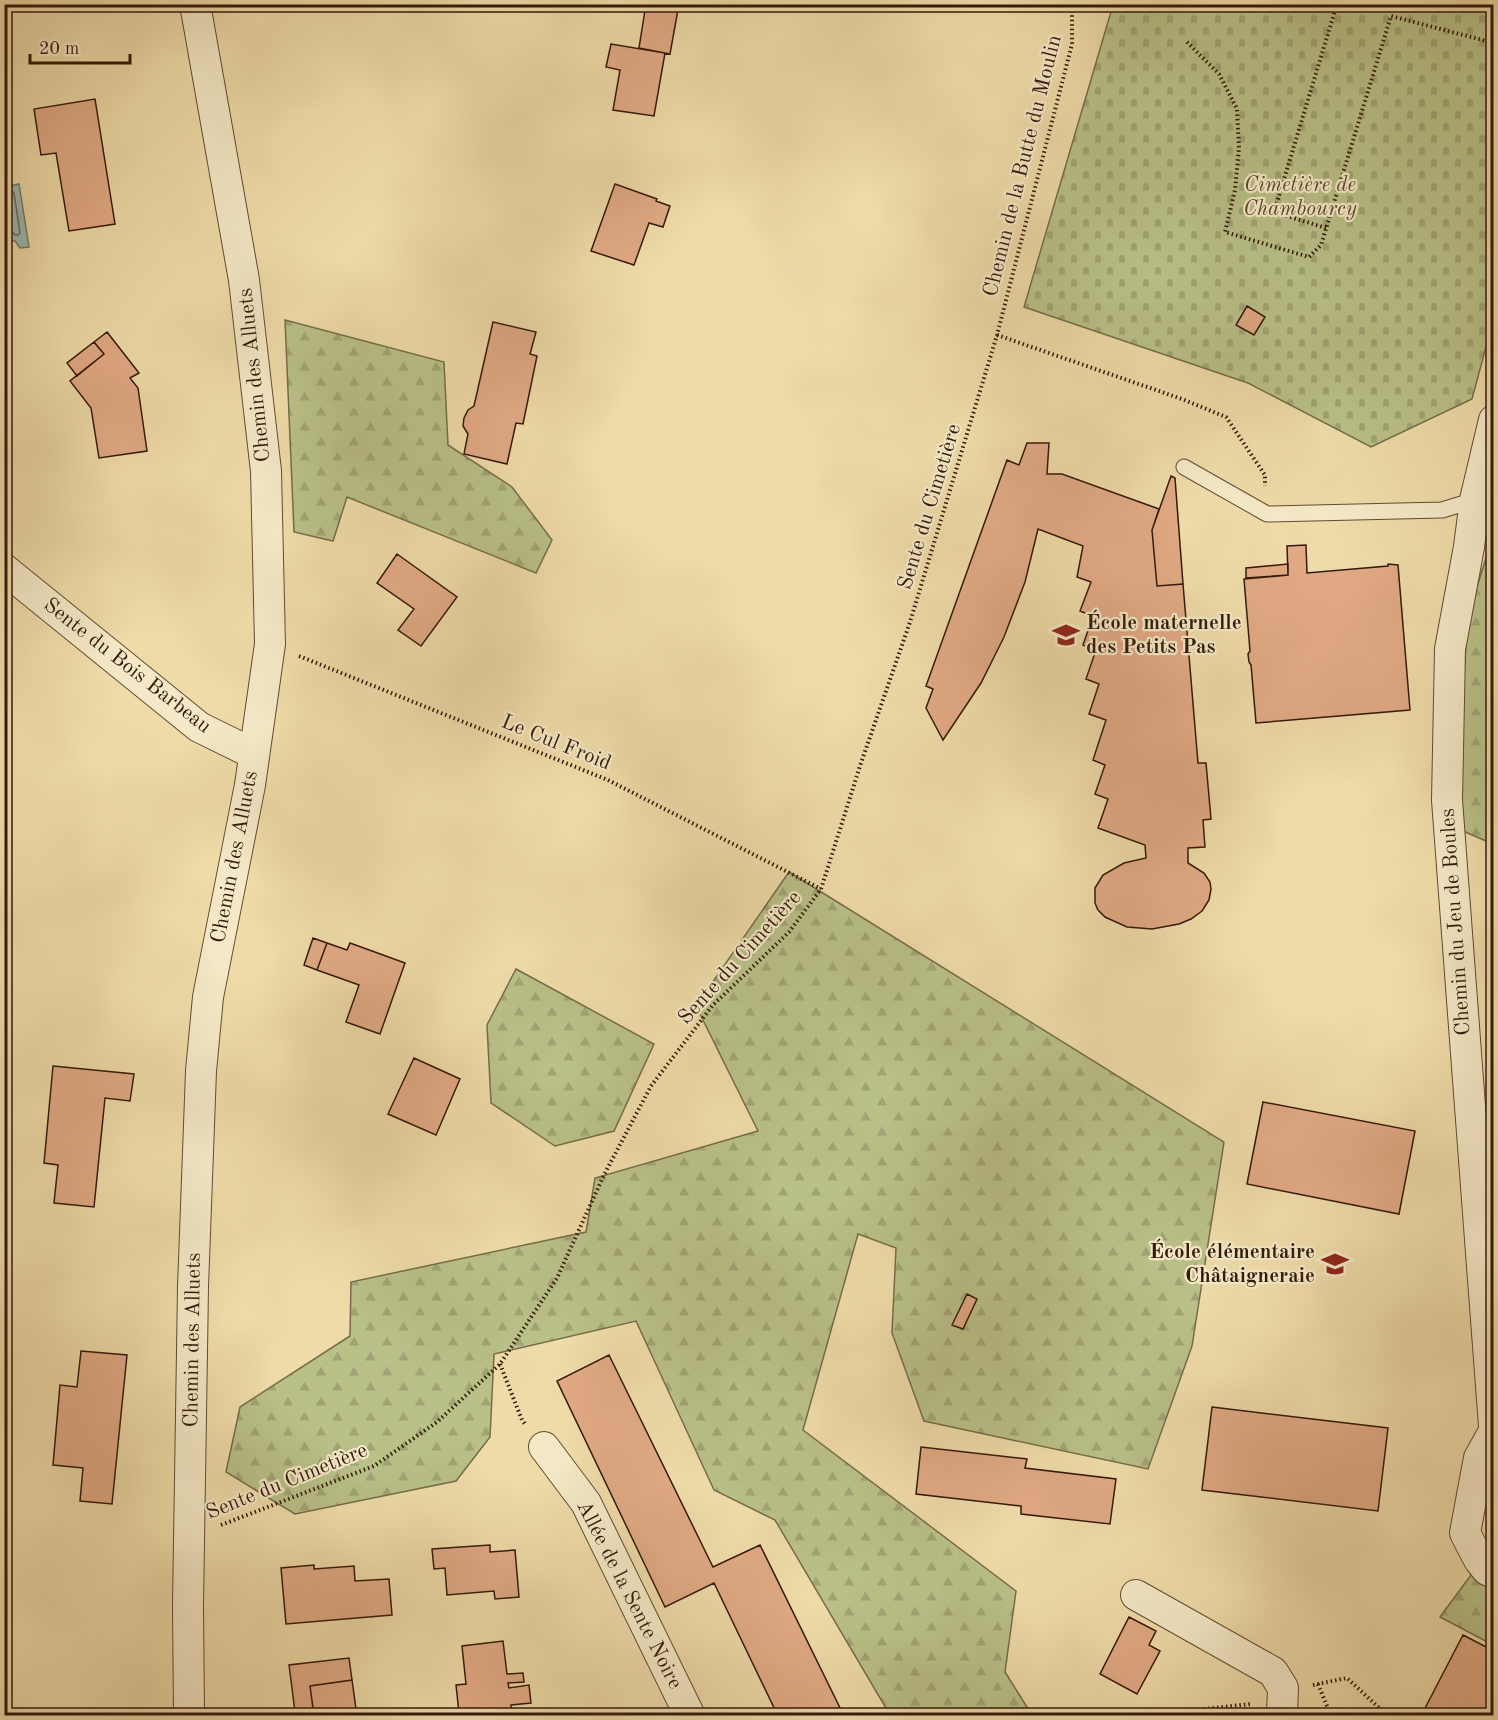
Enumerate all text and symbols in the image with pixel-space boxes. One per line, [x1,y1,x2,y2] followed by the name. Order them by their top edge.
[30,27,130,65] scale bar
[980,33,1066,299] street label: Chemin de la Butte du Moulin
[39,40,79,58] text: 20 m
[1243,175,1357,220] park label: Cimetière de Chambourcy
[235,287,275,463] street label: Chemin des Alluets
[895,422,965,592] street label: Sente du Cimetière
[39,594,215,738] street label: Sente du Bois Barbeau
[1086,609,1242,658] place label: École maternelle des Petits Pas
[1051,620,1081,650] school or university icon: École maternelle des Petits Pas
[498,711,614,775] street label: Le Cul Froid
[208,769,262,945] street label: Chemin des Alluets
[1438,808,1474,1036] street label: Chemin du Jeu de Boules
[675,887,805,1029] street label: Sente du Cimetière
[1150,1238,1315,1287] place label: École élémentaire Châtaigneraie
[1320,1249,1350,1279] school or university icon: École élémentaire Châtaigneraie
[181,1252,205,1428] street label: Chemin des Alluets
[203,1440,371,1524] street label: Sente du Cimetière
[572,1497,686,1693] street label: Allée de la Sente Noire

